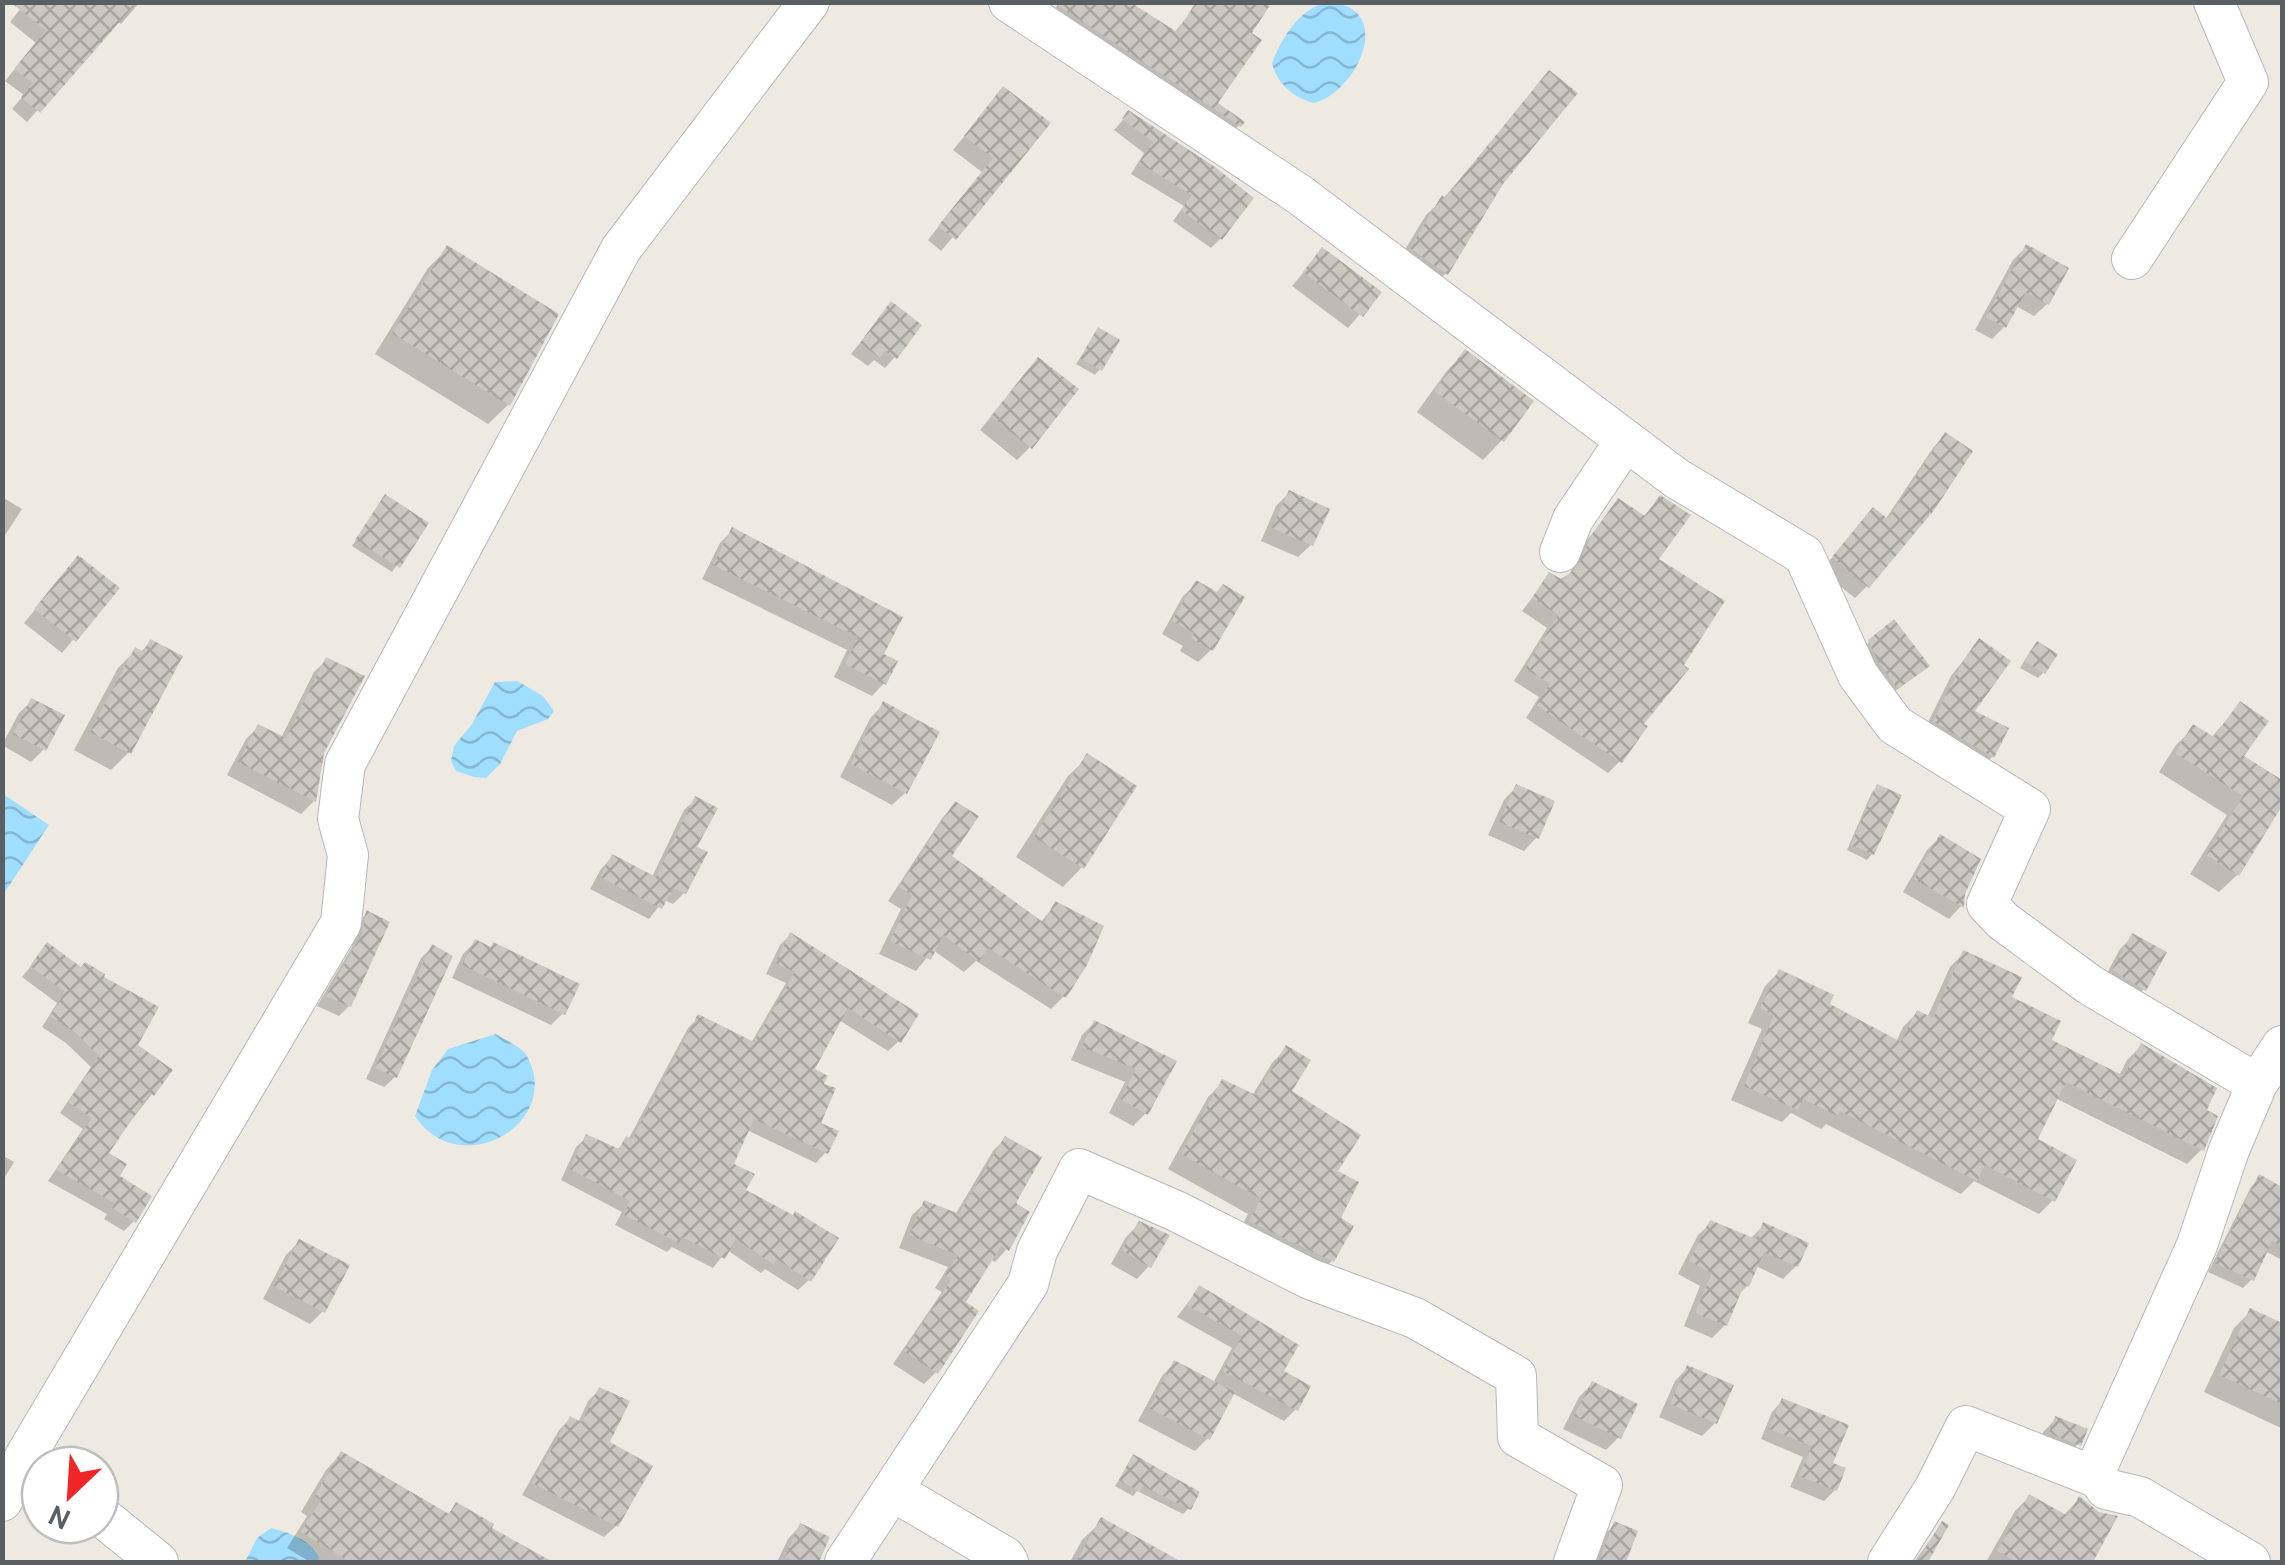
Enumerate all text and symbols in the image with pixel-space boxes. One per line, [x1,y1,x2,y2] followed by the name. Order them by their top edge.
[20,1445,120,1545] north arrow
[43,1498,76,1537] text: N

